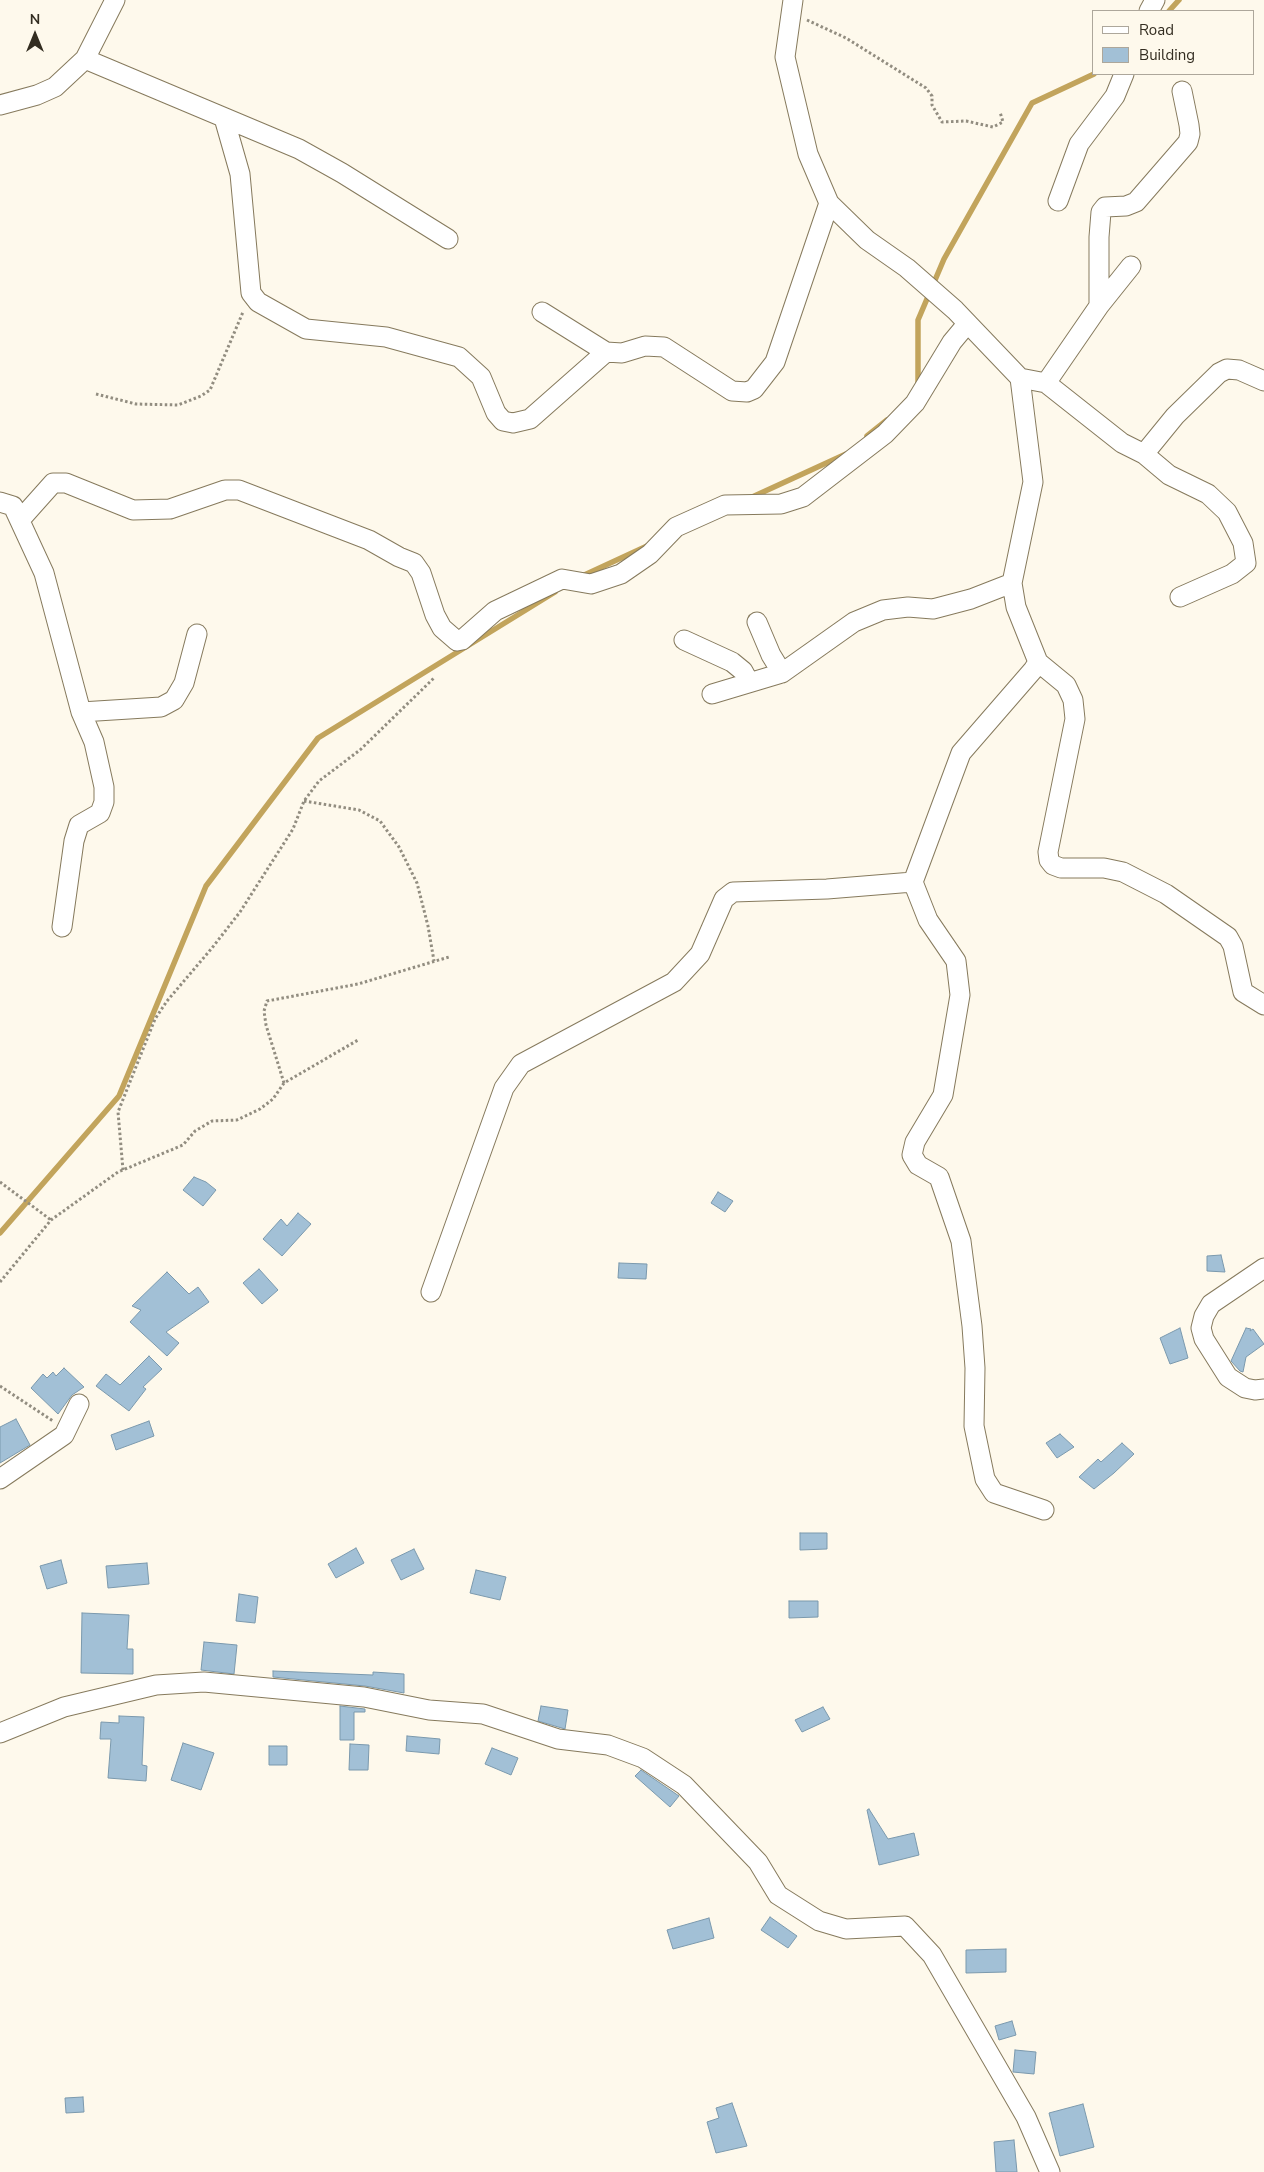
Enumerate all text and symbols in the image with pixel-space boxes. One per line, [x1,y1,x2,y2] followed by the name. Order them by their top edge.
[10,10,60,60] north arrow
[30,10,40,29] text: N
[1092,10,1254,75] legend
[1139,20,1174,40] text: Road
[1139,45,1195,65] text: Building

